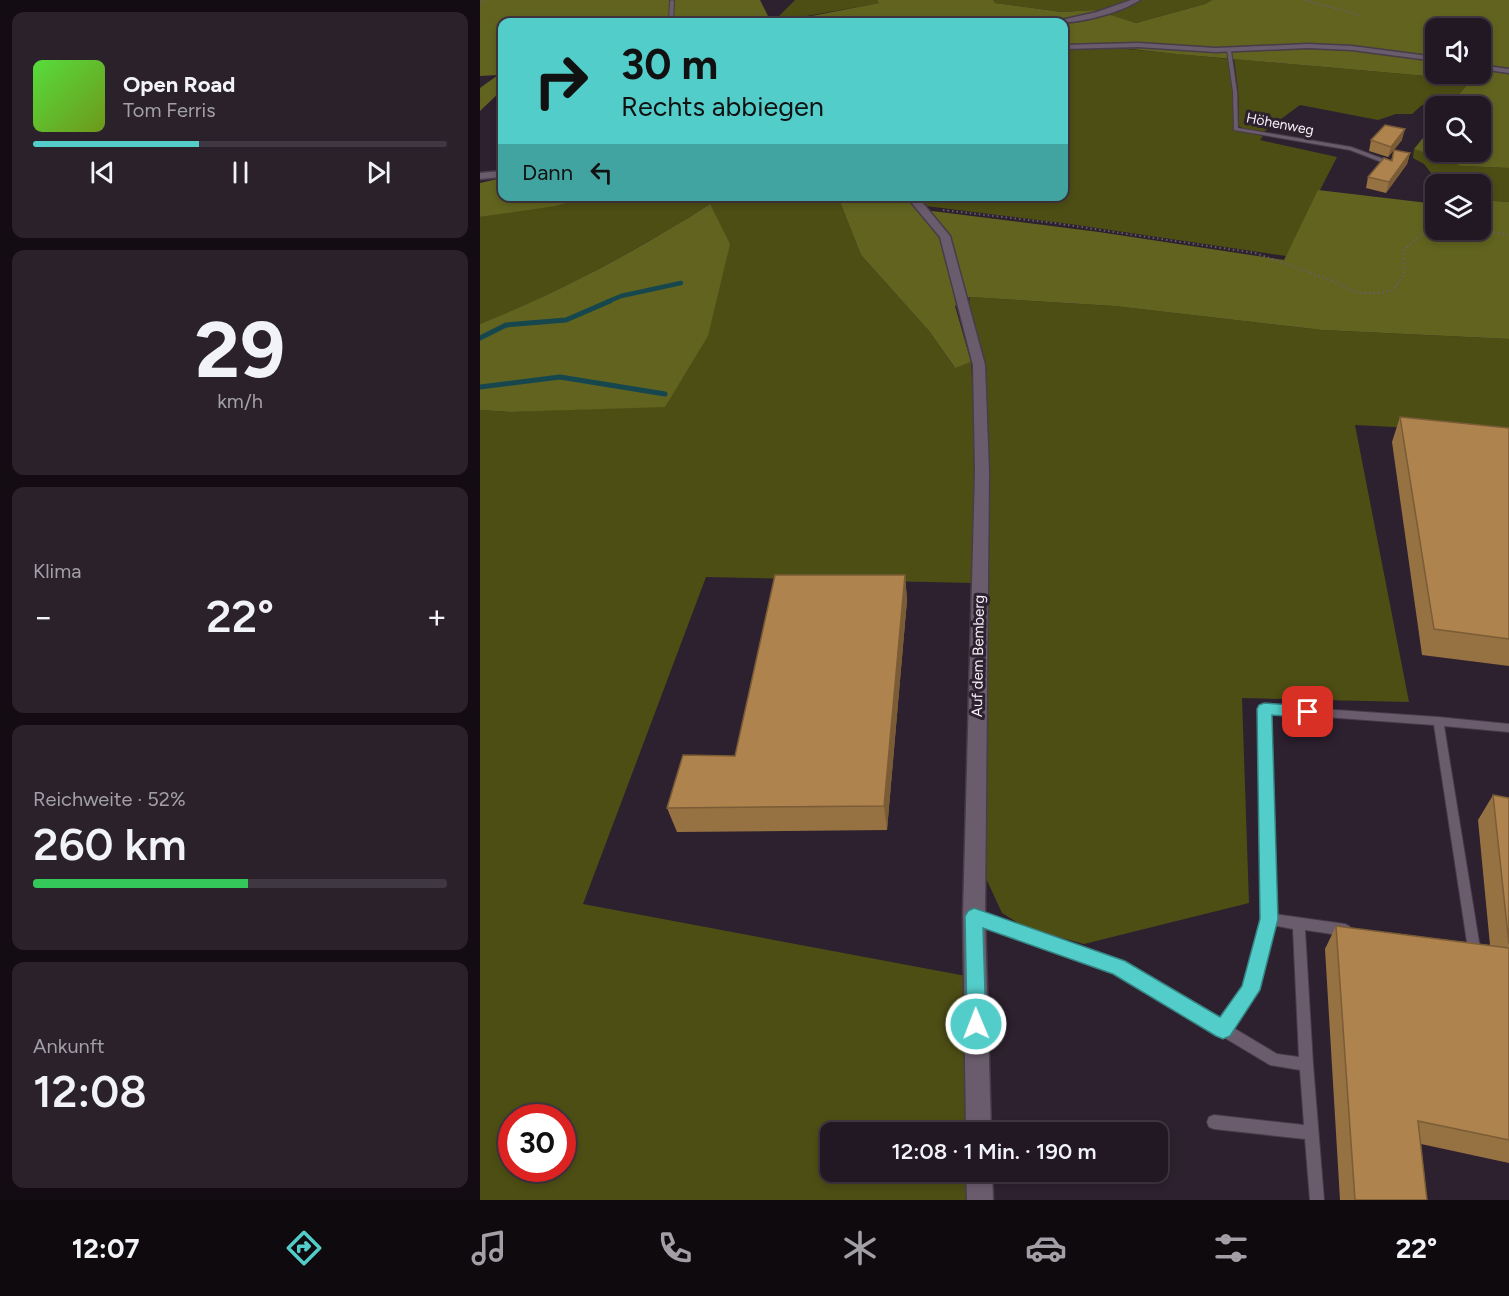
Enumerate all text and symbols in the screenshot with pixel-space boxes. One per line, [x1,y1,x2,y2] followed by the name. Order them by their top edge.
[1425,18,1491,240] map controls
[1425,18,1491,84] button: sound
[621,39,718,90] text: 30 m
[522,42,600,120] icon: right
[123,71,235,98] text: Open Road
[621,90,824,123] text: Rechts abbiegen
[1425,96,1491,162] button: search
[123,98,216,122] text: Tom Ferris
[1245,109,1315,139] street label: Höhenweg
[86,156,119,189] icon: previous
[224,156,257,189] icon: pause
[362,156,395,189] icon: next
[585,156,618,189] icon: left
[522,159,573,186] text: Dann
[1425,174,1491,240] button: layers
[195,303,285,397] text: 29
[217,389,263,413] text: km/h
[33,559,81,583] text: Klima
[206,589,274,643] text: 22°
[968,595,988,717] street label: Auf dem Bemberg
[33,597,54,636] text: −
[426,597,447,636] text: +
[1282,686,1333,737] pin
[1291,695,1324,728] icon: arrive
[33,787,186,811] text: Reichweite · 52%
[33,817,187,871] text: 260 km
[944,992,1008,1056] position arrow
[33,1034,105,1058] text: Ankunft
[33,1064,147,1118] text: 12:08
[498,1104,576,1182] speed limit sign: 30
[892,1138,1096,1165] text: 12:08 · 1 Min. · 190 m
[283,1227,325,1269] icon: directions
[468,1227,510,1269] icon: music
[654,1227,696,1269] icon: phone
[839,1227,881,1269] icon: climate
[1025,1227,1067,1269] icon: car
[1210,1227,1252,1269] icon: filters
[72,1232,139,1265] text: 12:07
[1396,1232,1437,1265] text: 22°

